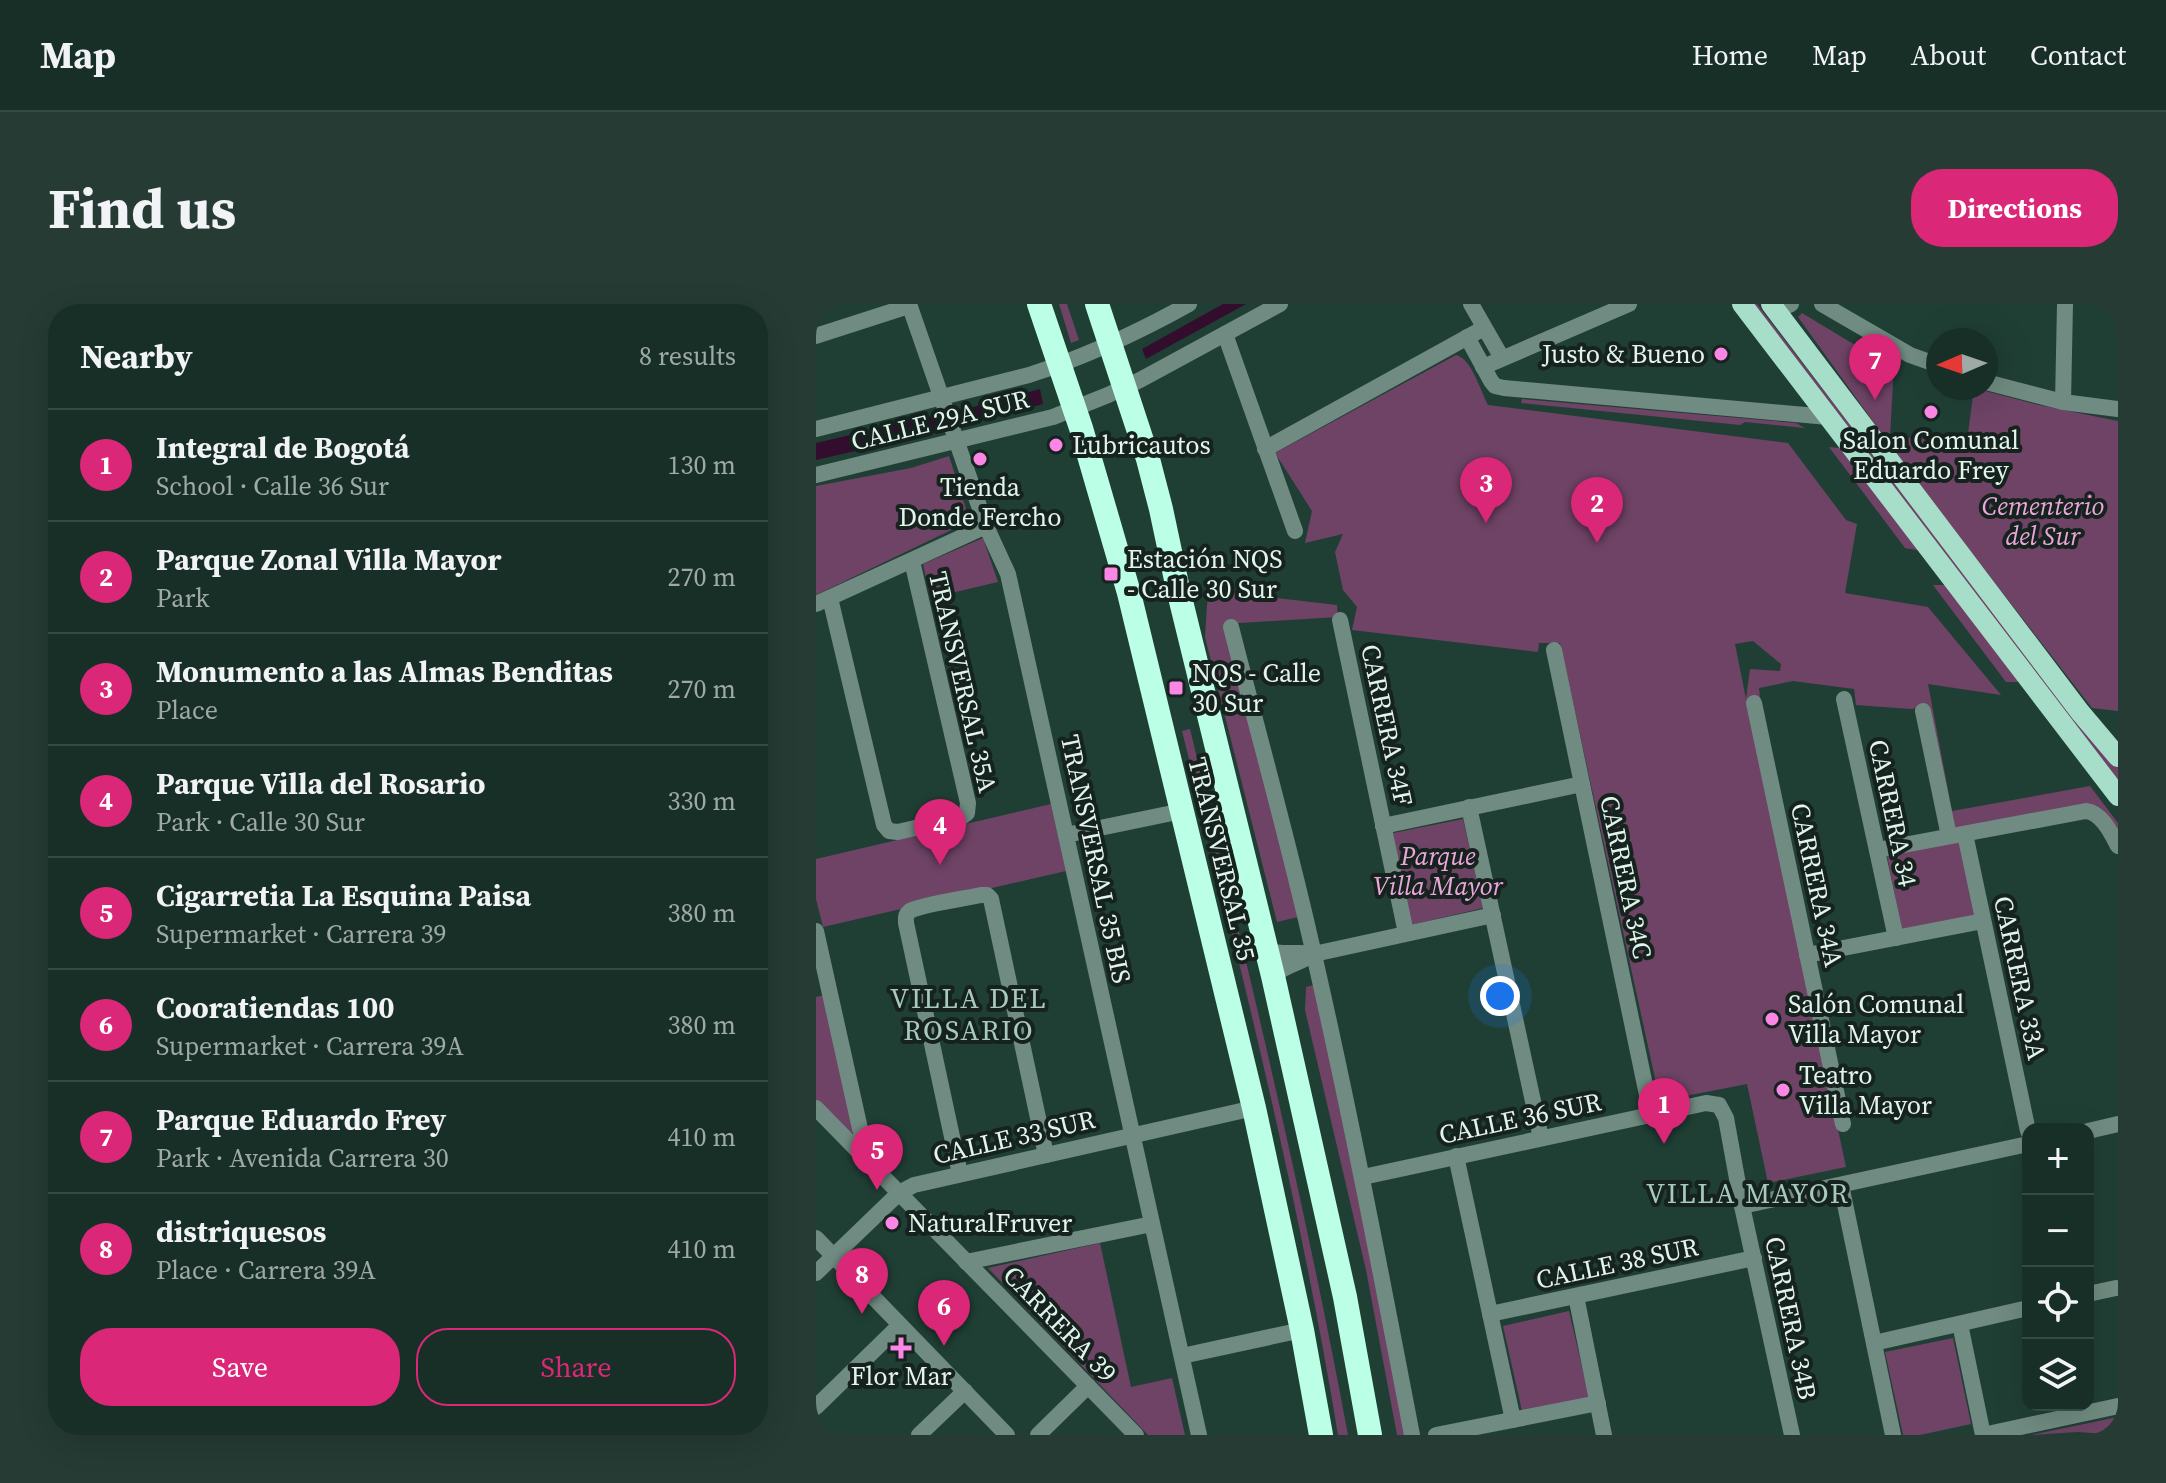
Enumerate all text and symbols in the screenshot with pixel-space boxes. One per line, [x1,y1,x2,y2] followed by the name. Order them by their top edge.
[40,29,116,81] text: Map
[1692,36,1768,74] text: Home
[1812,36,1867,74] text: Map
[1911,36,1986,74] text: About
[2030,36,2126,74] text: Contact
[1911,169,2118,247] button: Directions
[48,170,236,247] text: Find us
[1926,328,1998,400] north arrow
[80,333,193,379] text: Nearby
[1849,334,1901,400] pin: 7
[1541,336,1705,372] place label: Justo & Bueno
[639,338,736,374] text: 8 results
[1712,345,1730,363] marker: Justo & Bueno
[847,380,1033,460] street label: CALLE 29A SUR
[1922,403,1940,421] marker: Salon Comunal Eduardo Frey
[1843,422,2019,488] place label: Salon Comunal Eduardo Frey
[156,427,410,468] text: Integral de Bogotá
[1072,427,1211,463] place label: Lubricautos
[1047,436,1065,454] marker: Lubricautos
[99,447,113,483] text: 1
[668,447,736,483] text: 130 m
[971,450,989,468] marker: Tienda Donde Fercho
[1460,457,1512,523] pin: 3
[156,468,389,504] text: School · Calle 36 Sur
[899,469,1061,535] place label: Tienda Donde Fercho
[1571,477,1623,543] pin: 2
[1982,488,2104,554] park label: Cementerio del Sur
[156,539,502,580] text: Parque Zonal Villa Mayor
[1127,541,1282,607] place label: Estación NQS - Calle 30 Sur
[99,559,113,595] text: 2
[668,559,736,595] text: 270 m
[1102,565,1120,583] marker: Estación NQS - Calle 30 Sur
[920,568,1006,796] street label: TRANSVERSAL 35A
[156,580,209,616] text: Park
[1352,641,1422,809] street label: CARRERA 34F
[156,651,613,692] text: Monumento a las Almas Benditas
[1192,655,1321,721] place label: NQS - Calle 30 Sur
[99,671,113,707] text: 3
[668,671,736,707] text: 270 m
[1167,679,1185,697] marker: NQS - Calle 30 Sur
[156,692,218,728] text: Place
[1052,731,1140,987] street label: TRANSVERSAL 35 BIS
[1860,736,1926,890] street label: CARRERA 34
[1179,753,1265,965] street label: TRANSVERSAL 35
[156,763,485,804] text: Parque Villa del Rosario
[99,783,113,819] text: 4
[668,783,736,819] text: 330 m
[1591,792,1661,962] street label: CARRERA 34C
[914,799,966,865] pin: 4
[1782,800,1852,970] street label: CARRERA 34A
[156,804,365,840] text: Park · Calle 30 Sur
[1373,838,1504,904] park label: Parque Villa Mayor
[156,875,531,916] text: Cigarretia La Esquina Paisa
[1985,893,2055,1063] street label: CARRERA 33A
[99,895,113,931] text: 5
[668,895,736,931] text: 380 m
[156,916,446,952] text: Supermarket · Carrera 39
[1480,976,1520,1016] your location
[890,979,1048,1049] district label: VILLA DEL ROSARIO
[1788,986,1965,1052] place label: Salón Comunal Villa Mayor
[156,987,395,1028] text: Cooratiendas 100
[99,1007,113,1043] text: 6
[668,1007,736,1043] text: 380 m
[1763,1010,1781,1028] marker: Salón Comunal Villa Mayor
[156,1028,464,1064] text: Supermarket · Carrera 39A
[1799,1057,1932,1123] place label: Teatro Villa Mayor
[1638,1078,1690,1144] pin: 1
[1774,1081,1792,1099] marker: Teatro Villa Mayor
[1436,1083,1605,1153] street label: CALLE 36 SUR
[156,1099,446,1140] text: Parque Eduardo Frey
[930,1101,1099,1173] street label: CALLE 33 SUR
[99,1119,113,1155] text: 7
[668,1119,736,1155] text: 410 m
[2022,1123,2094,1411] map controls
[2022,1123,2094,1195] button: +
[851,1124,903,1190] pin: 5
[156,1140,449,1176] text: Park · Avenida Carrera 30
[1646,1174,1850,1212] district label: VILLA MAYOR
[2022,1195,2094,1267] button: −
[908,1205,1072,1241] place label: NaturalFruver
[156,1211,327,1252] text: distriquesos
[883,1214,901,1232] marker: NaturalFruver
[1533,1228,1702,1298] street label: CALLE 38 SUR
[99,1231,113,1267] text: 8
[668,1231,736,1267] text: 410 m
[1756,1233,1826,1403] street label: CARRERA 34B
[836,1248,888,1314] pin: 8
[156,1252,376,1288] text: Place · Carrera 39A
[995,1258,1125,1390] street label: CARRERA 39
[2022,1267,2094,1339] button: locate
[918,1280,970,1346] pin: 6
[80,1328,400,1406] button: Save
[416,1328,736,1406] button: Share
[892,1339,910,1357] marker: Flor Mar
[2022,1339,2094,1411] button: layers
[850,1358,952,1394] place label: Flor Mar

